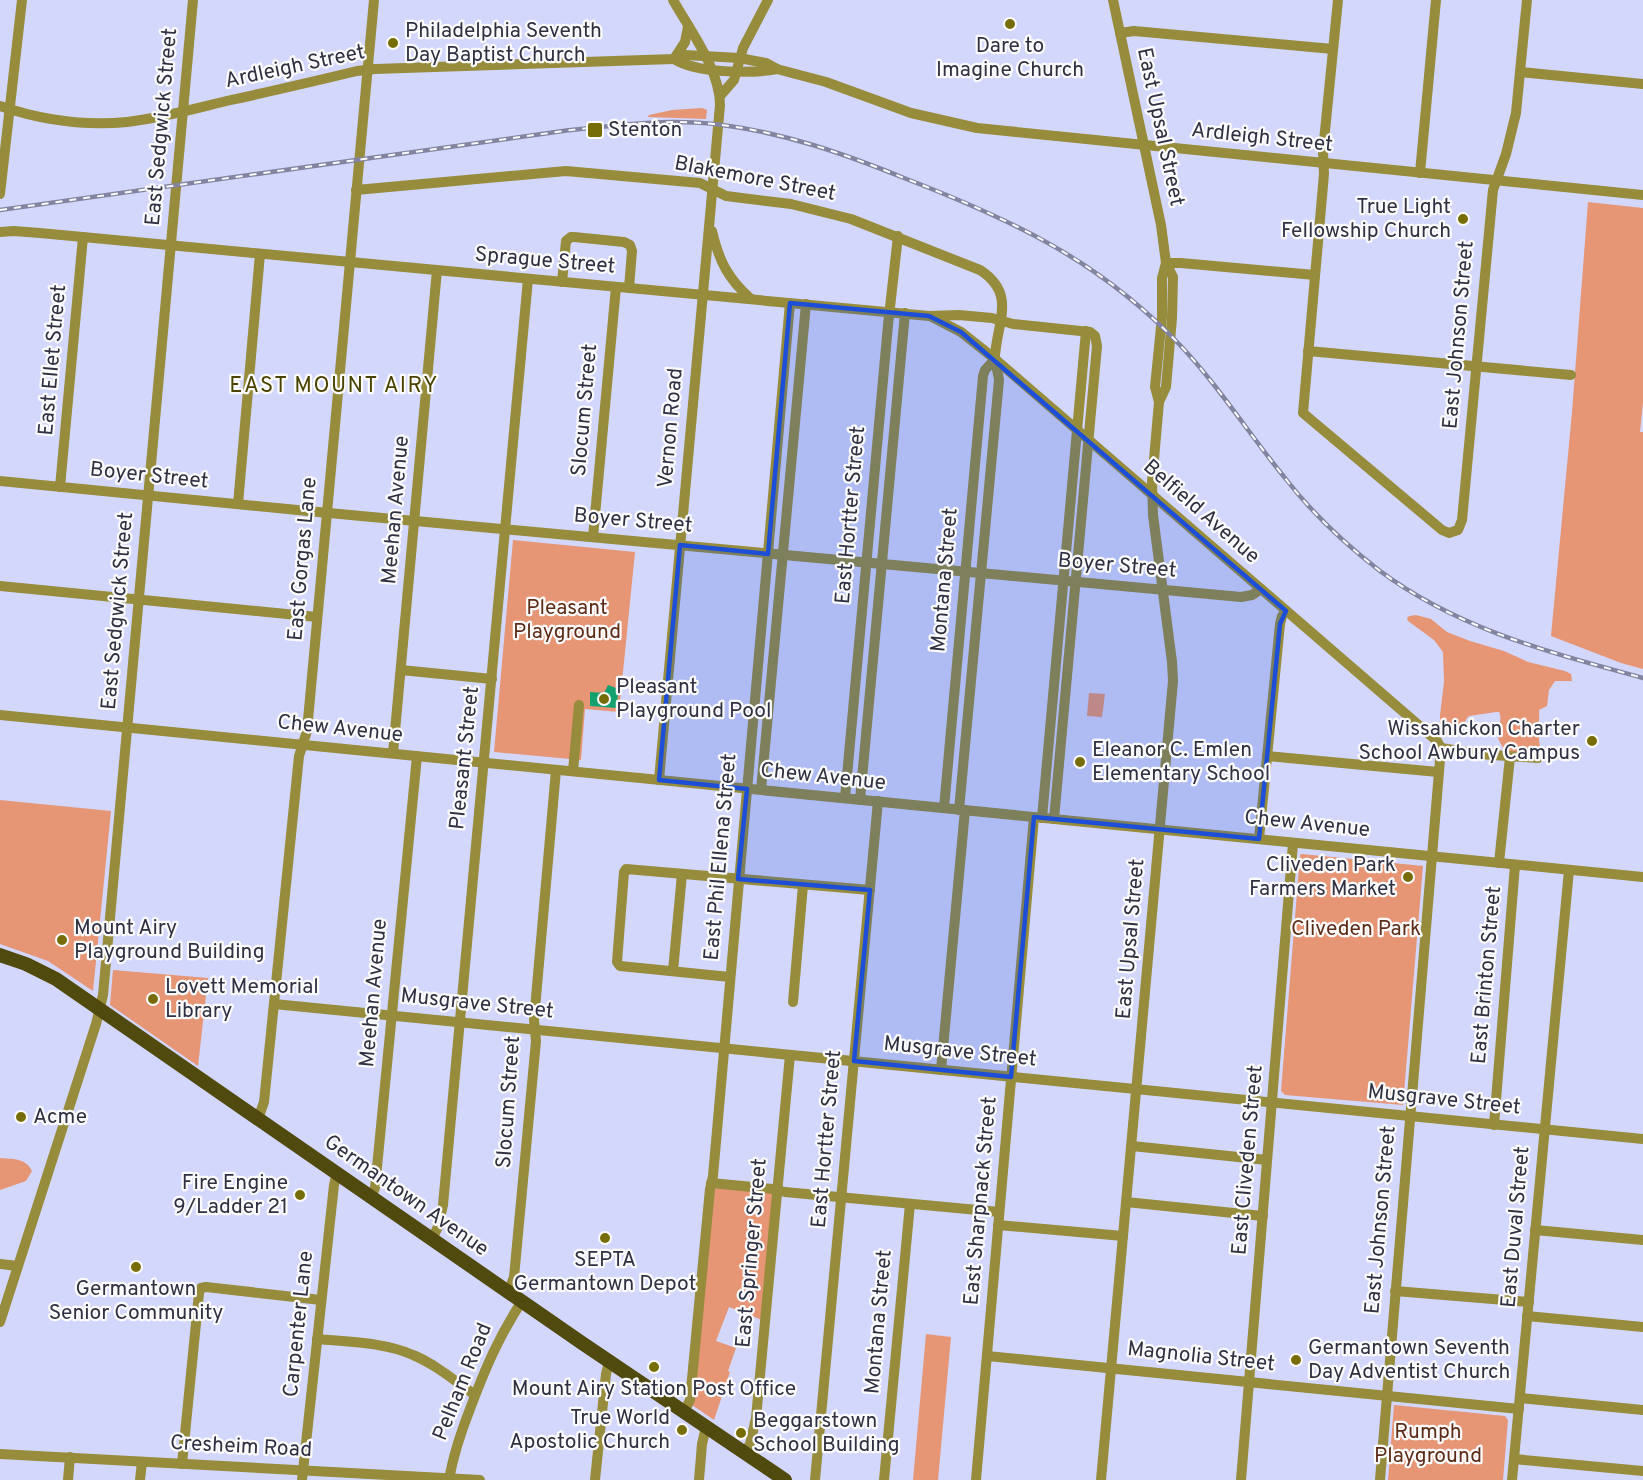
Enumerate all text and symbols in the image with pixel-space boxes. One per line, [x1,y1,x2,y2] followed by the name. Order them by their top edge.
[1003,17,1017,31] marker: Dare to Imagine Church
[405,18,602,69] place label: Philadelphia Seventh Day Baptist Church
[140,27,184,227] street label: East Sedgwick Street
[936,33,1084,84] place label: Dare to Imagine Church
[386,36,400,50] marker: Philadelphia Seventh Day Baptist Church
[223,39,367,95] street label: Ardleigh Street
[1130,45,1190,209] street label: East Upsal Street
[608,117,682,144] place label: Stenton
[1190,117,1334,159] street label: Ardleigh Street
[586,121,604,139] marker: Stenton
[672,150,838,208] street label: Blakemore Street
[1281,194,1451,245] place label: True Light Fellowship Church
[1456,212,1470,226] marker: True Light Fellowship Church
[1437,240,1481,430] street label: East Johnson Street
[474,241,616,281] street label: Sprague Street
[33,283,73,437] street label: East Ellet Street
[566,343,604,477] street label: Slocum Street
[652,367,690,489] street label: Vernon Road
[229,373,439,400] district label: EAST MOUNT AIRY
[830,425,872,605] street label: East Hortter Street
[376,434,416,586] street label: Meehan Avenue
[1137,454,1265,570] street label: Belfield Avenue
[88,456,210,496] street label: Boyer Street
[282,476,324,642] street label: East Gorgas Lane
[573,502,693,540] street label: Boyer Street
[925,507,965,653] street label: Montana Street
[96,511,140,711] street label: East Sedgwick Street
[1057,547,1177,585] street label: Boyer Street
[513,595,621,646] park label: Pleasant Playground
[616,674,771,725] place label: Pleasant Playground Pool
[444,685,486,831] street label: Pleasant Street
[597,692,611,706] marker: Pleasant Playground Pool
[276,709,404,749] street label: Chew Avenue
[1358,716,1580,767] place label: Wissahickon Charter School Awbury Campus
[1585,734,1599,748] marker: Wissahickon Charter School Awbury Campus
[1092,737,1270,788] place label: Eleanor C. Emlen Elementary School
[699,752,743,962] street label: East Phil Ellena Street
[1073,755,1087,769] marker: Eleanor C. Emlen Elementary School
[759,757,887,797] street label: Chew Avenue
[1243,804,1371,844] street label: Chew Avenue
[1249,852,1396,903] place label: Cliveden Park Farmers Market
[1111,858,1151,1020] street label: East Upsal Street
[1401,870,1415,884] marker: Cliveden Park Farmers Market
[1466,885,1508,1065] street label: East Brinton Street
[74,915,264,966] place label: Mount Airy Playground Building
[1291,916,1421,943] park label: Cliveden Park
[354,917,394,1069] street label: Meehan Avenue
[55,933,69,947] marker: Mount Airy Playground Building
[165,974,319,1025] place label: Lovett Memorial Library
[399,983,555,1025] street label: Musgrave Street
[146,992,160,1006] marker: Lovett Memorial Library
[882,1031,1038,1073] street label: Musgrave Street
[491,1035,527,1169] street label: Slocum Street
[806,1049,848,1229] street label: East Hortter Street
[1226,1064,1270,1256] street label: East Cliveden Street
[1366,1079,1522,1121] street label: Musgrave Street
[958,1096,1004,1306] street label: East Sharpnack Street
[33,1104,87,1131] place label: Acme
[14,1110,28,1124] marker: Acme
[1359,1125,1403,1315] street label: East Johnson Street
[318,1129,494,1263] street label: Germantown Avenue
[1495,1145,1537,1309] street label: East Duval Street
[730,1157,774,1349] street label: East Springer Street
[173,1170,288,1221] place label: Fire Engine 9/Ladder 21
[293,1188,307,1202] marker: Fire Engine 9/Ladder 21
[598,1231,612,1245] marker: SEPTA Germantown Depot
[513,1247,697,1298] place label: SEPTA Germantown Depot
[278,1249,320,1399] street label: Carpenter Lane
[859,1249,899,1395] street label: Montana Street
[129,1260,143,1274] marker: Germantown Senior Community
[49,1276,223,1327] place label: Germantown Senior Community
[427,1319,499,1445] street label: Pelham Road
[1308,1335,1510,1386] place label: Germantown Seventh Day Adventist Church
[1126,1336,1276,1378] street label: Magnolia Street
[1289,1353,1303,1367] marker: Germantown Seventh Day Adventist Church
[647,1360,661,1374] marker: Mount Airy Station Post Office
[512,1376,796,1403] place label: Mount Airy Station Post Office
[509,1405,670,1456] place label: True World Apostolic Church
[753,1408,900,1459] place label: Beggarstown School Building
[1374,1419,1482,1470] park label: Rumph Playground
[675,1423,689,1437] marker: True World Apostolic Church
[734,1426,748,1440] marker: Beggarstown School Building
[169,1430,313,1464] street label: Cresheim Road

